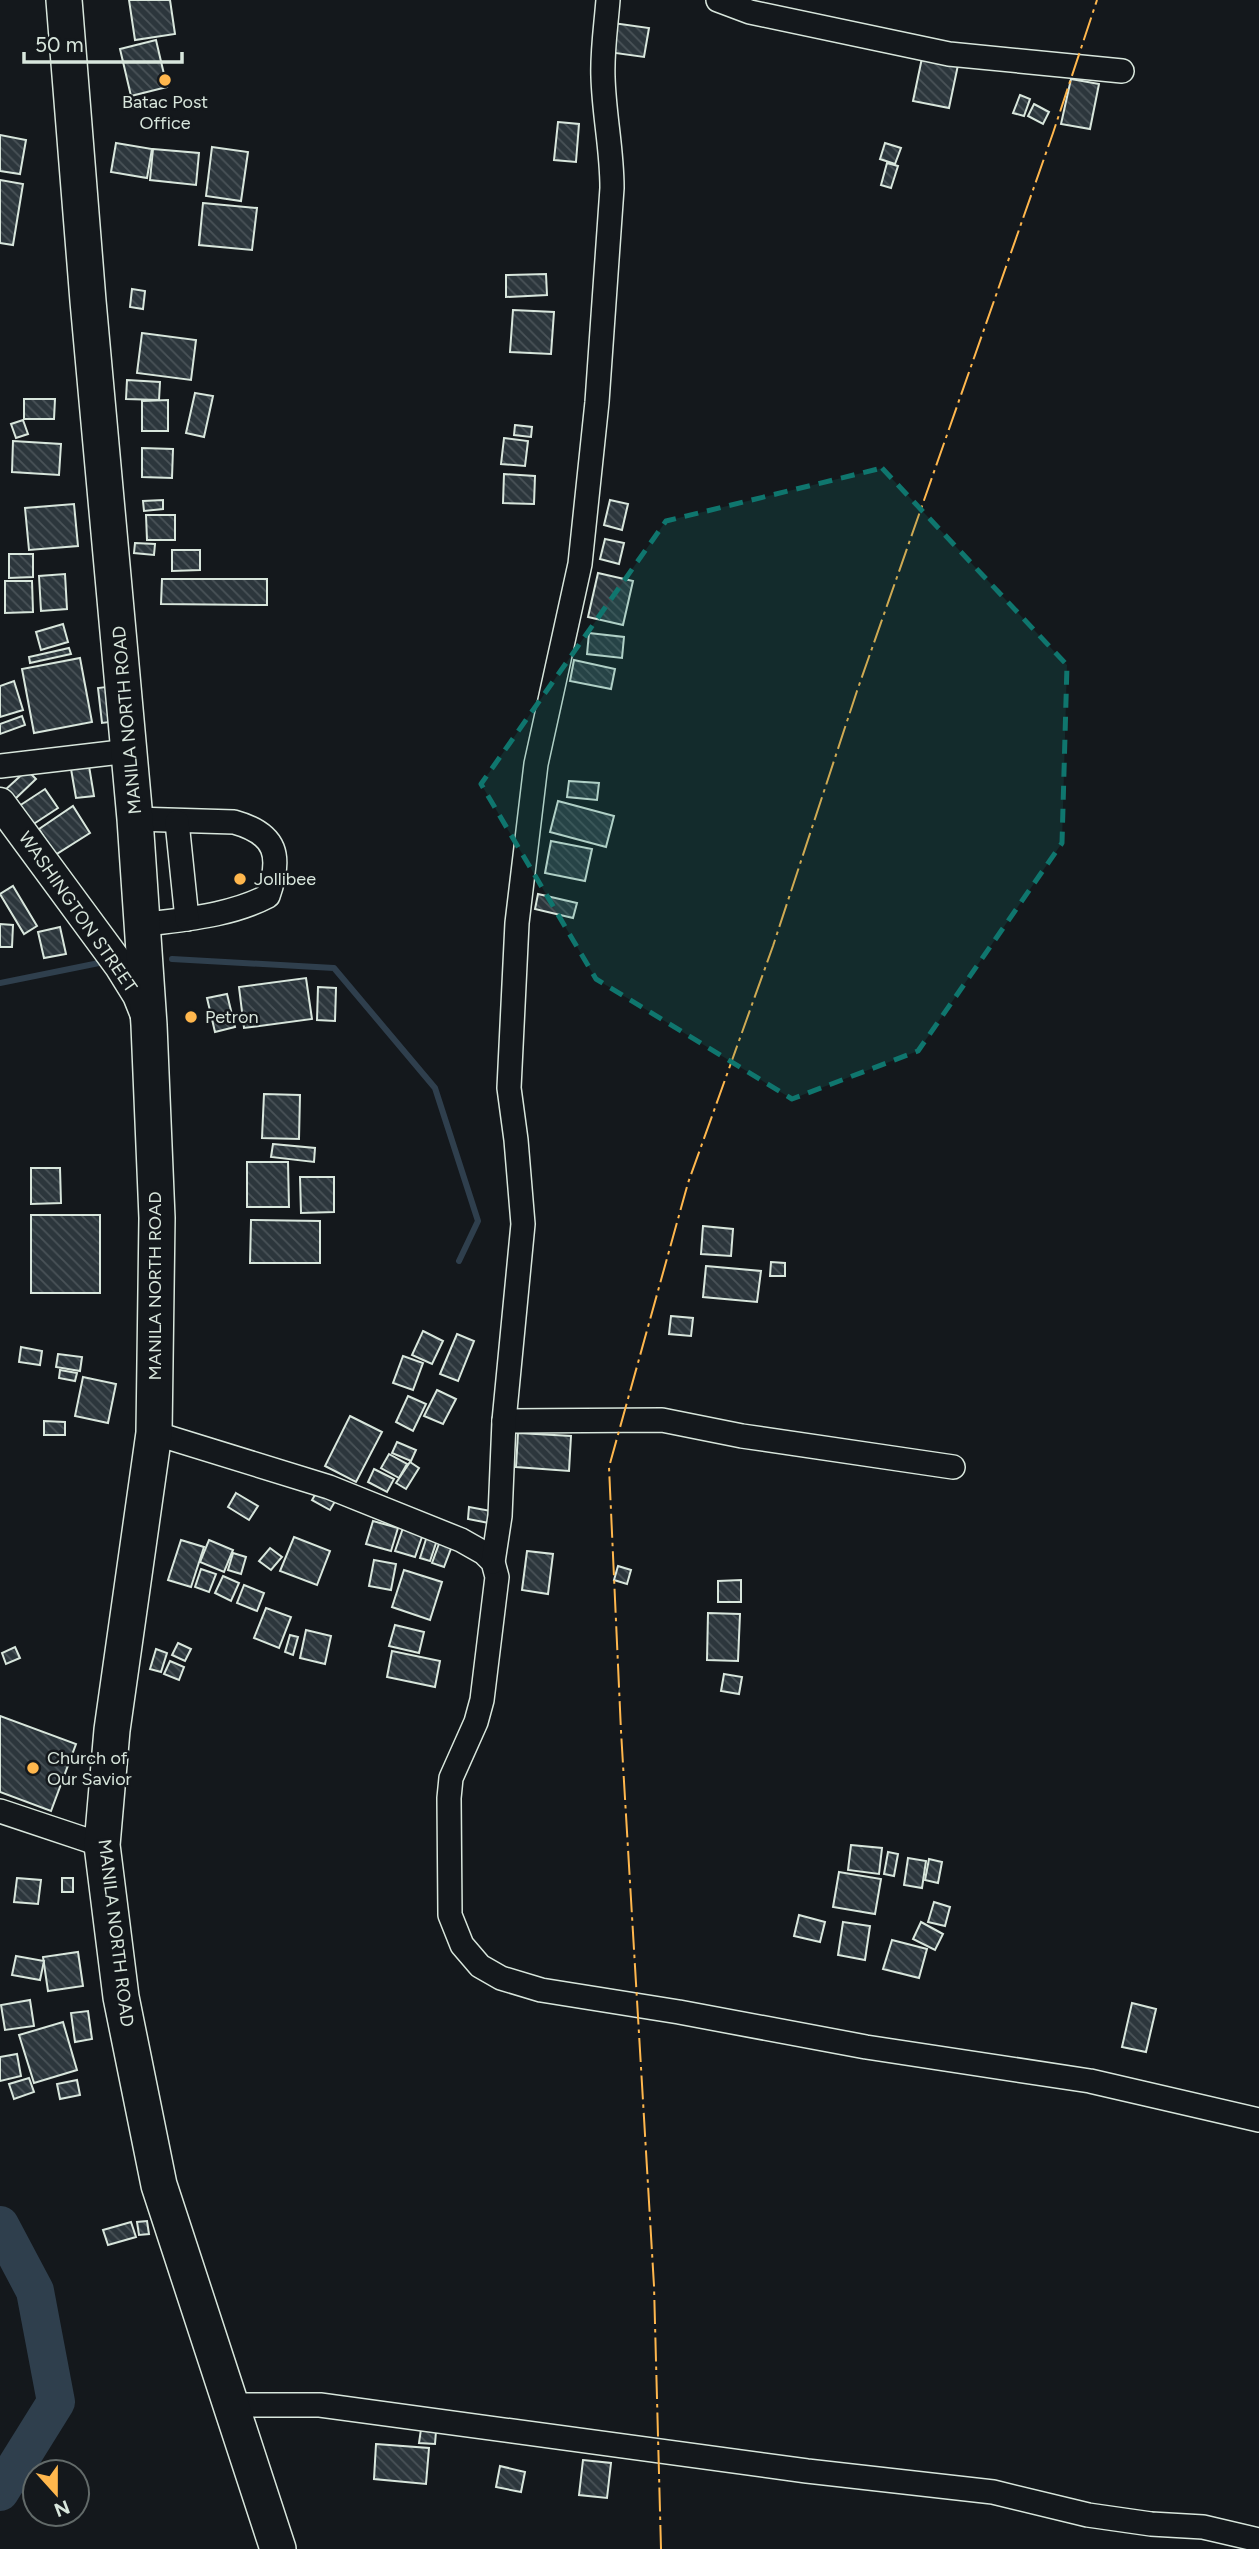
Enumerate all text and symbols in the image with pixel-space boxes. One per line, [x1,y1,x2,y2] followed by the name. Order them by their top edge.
[24,21,182,65] scale bar
[35,32,84,57] text: 50 m
[157,72,173,88] marker: Batac Post Office
[122,91,208,134] place label: Batac Post Office
[108,625,146,815] street label: MANILA NORTH ROAD
[14,827,142,997] street label: WASHINGTON STREET
[254,868,316,890] place label: Jollibee
[232,871,248,887] marker: Jollibee
[205,1006,258,1028] place label: Petron
[183,1009,199,1025] marker: Petron
[144,1191,166,1381] street label: MANILA NORTH ROAD
[47,1747,132,1790] place label: Church of Our Savior
[25,1760,41,1776] marker: Church of Our Savior
[94,1838,138,2028] street label: MANILA NORTH ROAD
[21,2458,91,2528] north arrow
[51,2495,73,2522] text: N

